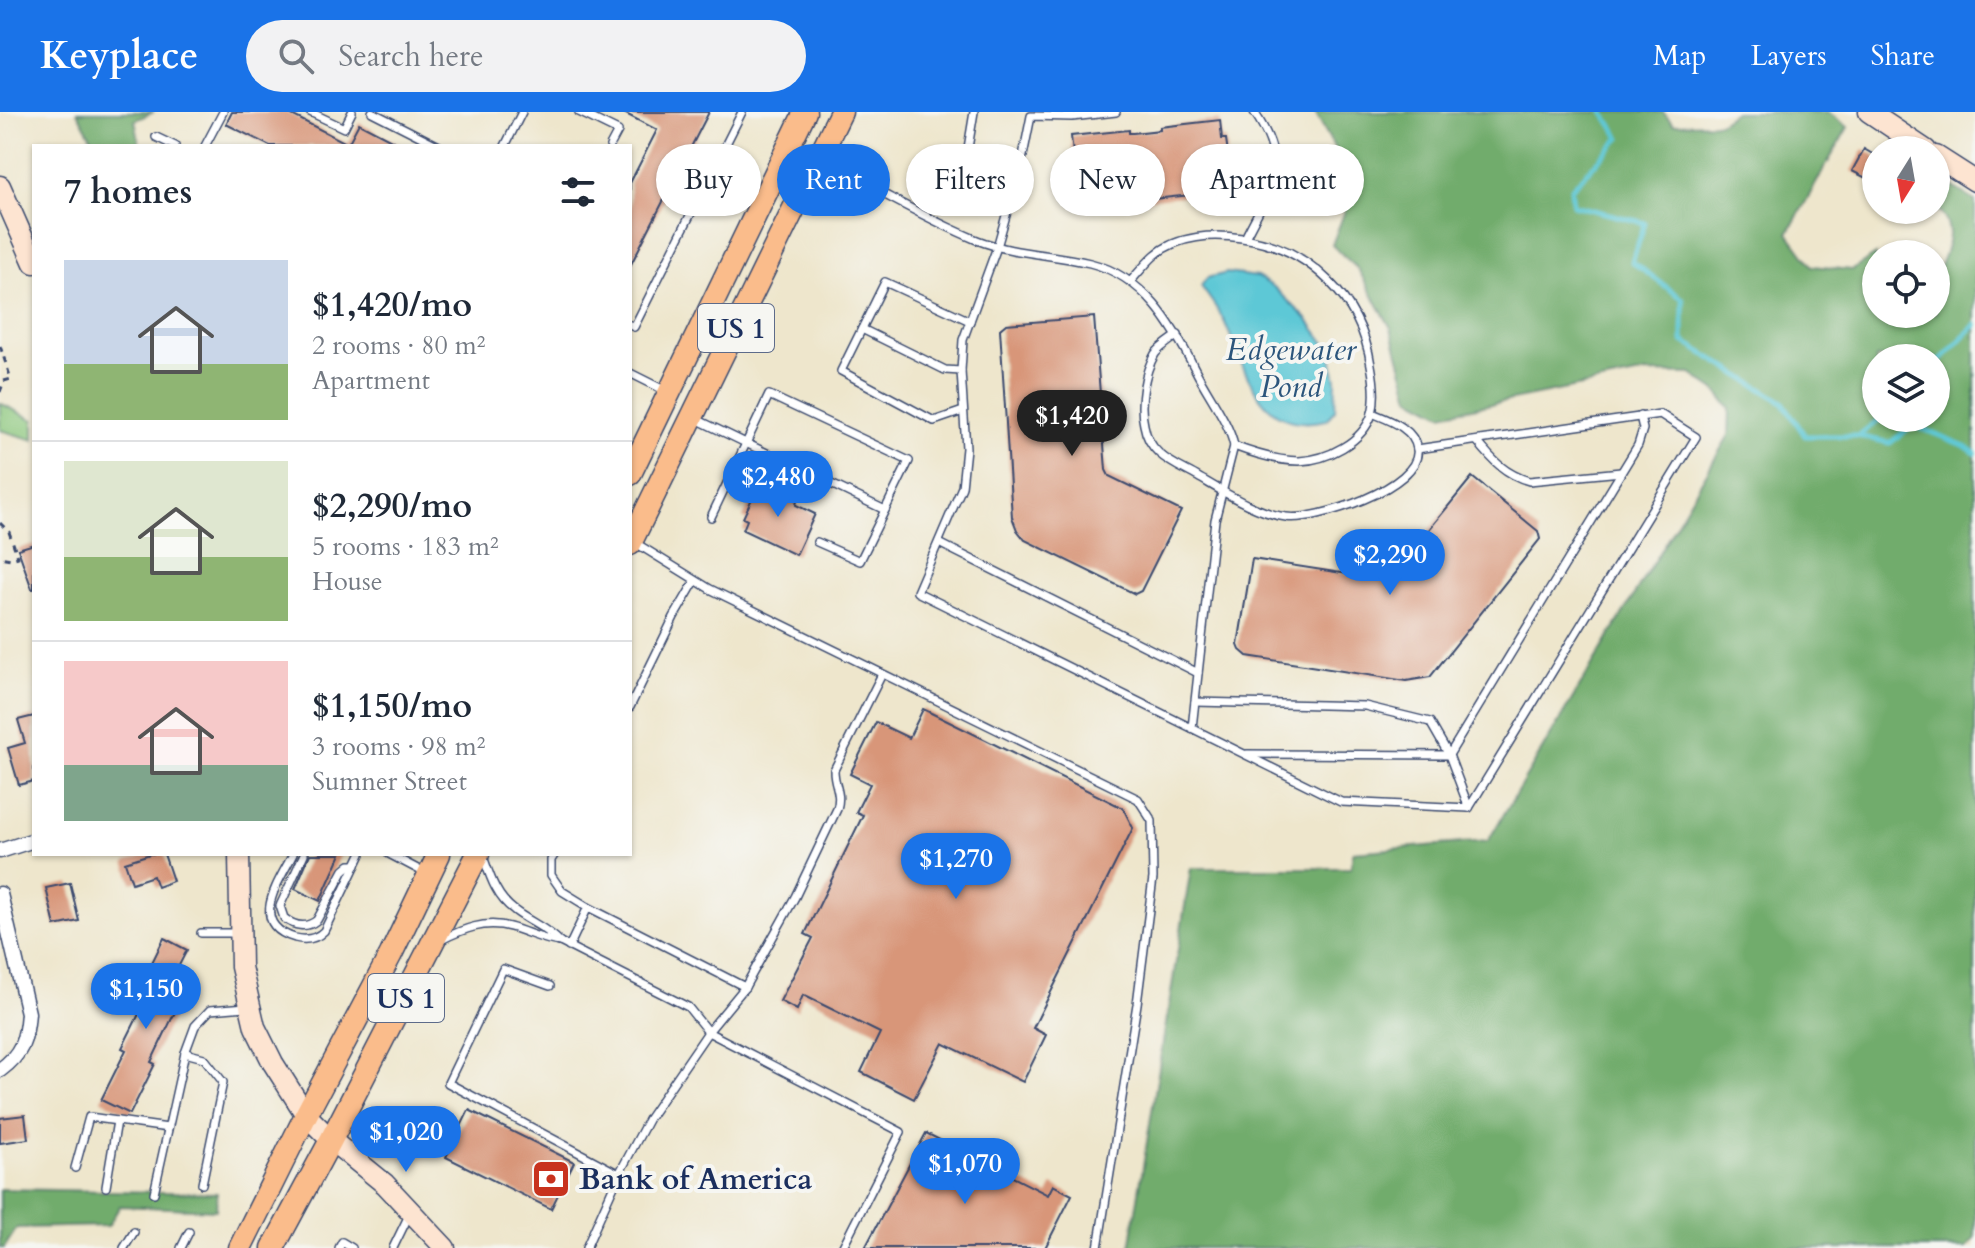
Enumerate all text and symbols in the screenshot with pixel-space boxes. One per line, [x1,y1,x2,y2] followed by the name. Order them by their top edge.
[246,20,806,92] search box
[40,30,198,82] text: Keyplace
[274,34,318,78] icon: search
[338,36,484,77] text: Search here
[1653,37,1706,75] text: Map
[1750,37,1827,75] text: Layers
[1871,37,1935,75] text: Share
[1862,136,1950,224] north arrow
[1862,136,1950,432] map controls
[656,144,761,216] chip: Buy
[777,144,890,216] chip: Rent
[906,144,1034,216] chip: Filters
[1050,144,1165,216] chip: New
[1181,144,1364,216] chip: Apartment
[64,169,192,215] text: 7 homes
[556,170,600,214] icon: filters
[1862,240,1950,328] button: locate
[312,282,472,328] text: $1,420/mo
[128,292,224,388] icon: home
[698,304,774,352] road number: US 1
[312,328,485,363] text: 2 rooms · 80 m²
[1226,328,1358,409] water label: Edgewater Pond
[1862,344,1950,432] button: layers
[312,363,430,398] text: Apartment
[1007,390,1137,458] pin: $1,420
[1035,398,1109,433] text: $1,420
[713,451,843,519] pin: $2,480
[741,459,815,494] text: $2,480
[312,483,472,529] text: $2,290/mo
[128,493,224,589] icon: home
[312,529,499,564] text: 5 rooms · 183 m²
[1325,529,1455,597] pin: $2,290
[1353,537,1427,572] text: $2,290
[312,564,383,599] text: House
[312,683,472,729] text: $1,150/mo
[128,693,224,789] icon: home
[312,729,485,764] text: 3 rooms · 98 m²
[312,764,467,799] text: Sumner Street
[891,833,1021,901] pin: $1,270
[919,841,993,876] text: $1,270
[81,963,211,1031] pin: $1,150
[109,971,183,1006] text: $1,150
[368,974,444,1022] road number: US 1
[341,1106,471,1174] pin: $1,020
[369,1114,443,1149] text: $1,020
[900,1138,1030,1206] pin: $1,070
[928,1146,1002,1181] text: $1,070
[530,1158,572,1200] bank icon: Bank of America
[579,1159,812,1200] place label: Bank of America

